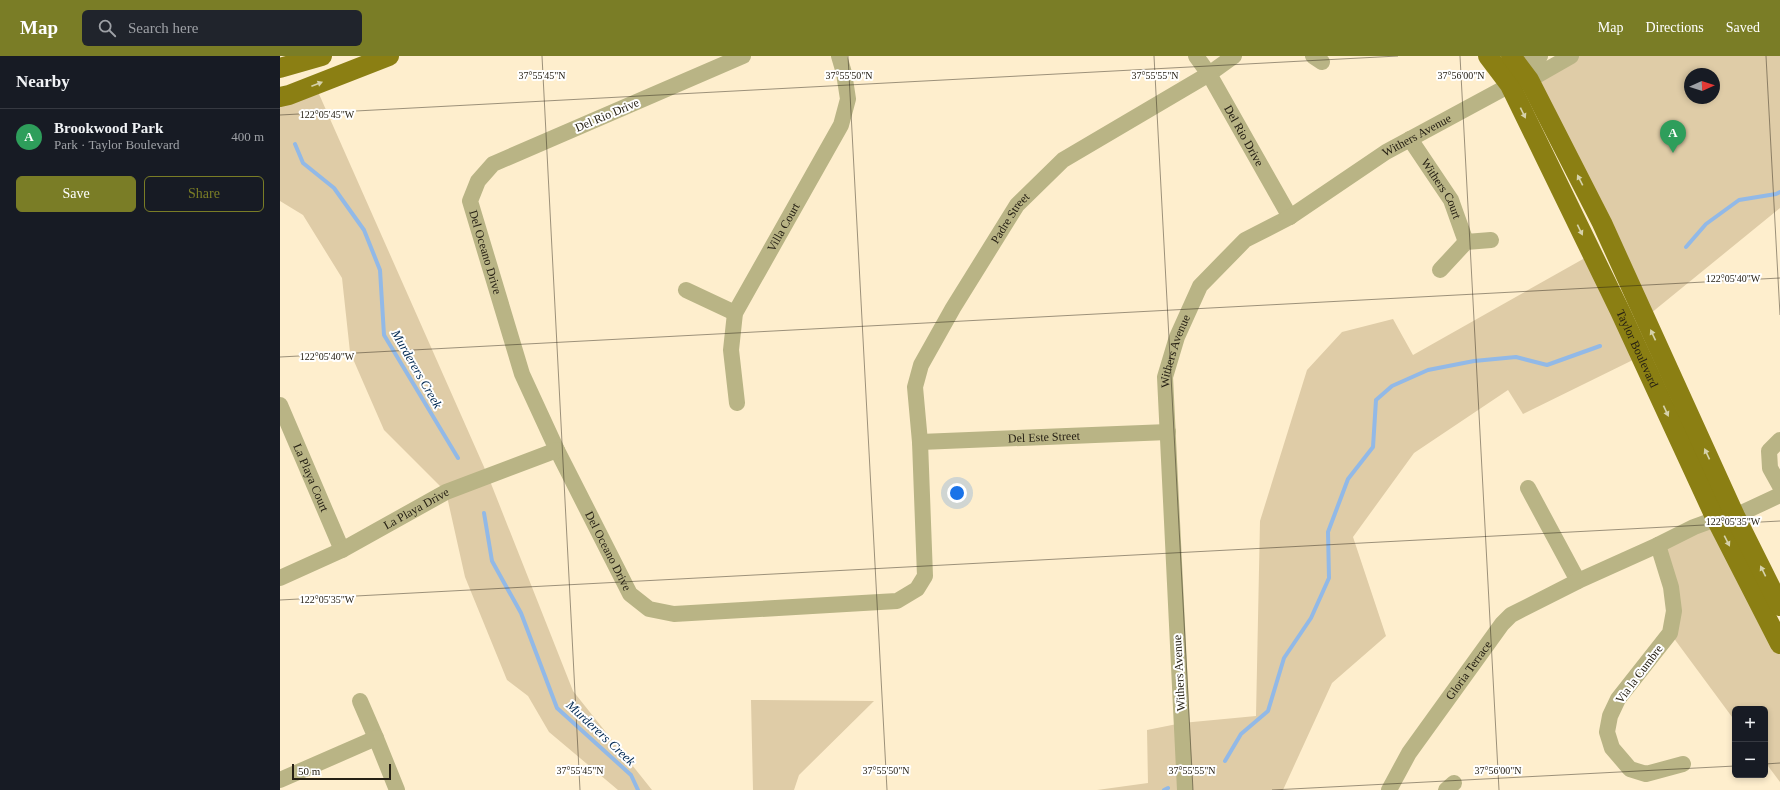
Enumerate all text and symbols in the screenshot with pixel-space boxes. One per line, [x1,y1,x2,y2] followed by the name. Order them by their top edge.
[82,10,362,46] search box
[20,17,58,38] text: Map
[96,17,118,39] icon: search
[128,20,198,36] text: Search here
[1598,20,1623,35] text: Map
[1645,20,1704,35] text: Directions
[1726,20,1760,35] text: Saved
[1684,68,1720,104] north arrow
[518,70,566,81] text: 37°55'45"N
[825,70,873,81] text: 37°55'50"N
[1131,70,1179,81] text: 37°55'55"N
[1437,70,1485,81] text: 37°56'00"N
[16,72,70,91] text: Nearby
[311,81,322,87] one-way arrow
[573,95,641,135] street label: Del Rio Drive
[1221,103,1267,169] street label: Del Rio Drive
[1520,107,1526,119] one-way arrow
[300,109,355,120] text: 122°05'45"W
[1380,111,1454,160] street label: Withers Avenue
[54,120,163,136] text: Brookwood Park
[1660,120,1686,153] pin: A
[24,129,34,144] text: A
[231,129,264,144] text: 400 m
[54,137,180,152] text: Park · Taylor Boulevard
[1418,156,1464,221] street label: Withers Court
[1577,174,1583,185] one-way arrow
[16,176,136,212] button: Save
[144,176,264,212] button: Share
[988,189,1033,246] street label: Padre Street
[764,200,803,254] street label: Villa Court
[466,208,505,296] street label: Del Oceano Drive
[1577,224,1583,236] one-way arrow
[1706,273,1761,284] text: 122°05'40"W
[1613,307,1661,390] street label: Taylor Boulevard
[1158,312,1193,388] street label: Withers Avenue
[388,326,446,411] water label: Murderers Creek
[1650,330,1656,341] one-way arrow
[300,351,355,362] text: 122°05'40"W
[1663,405,1669,416] one-way arrow
[1008,429,1081,445] street label: Del Este Street
[290,441,332,514] street label: La Playa Court
[1704,448,1710,459] one-way arrow
[947,483,967,503] your location
[381,485,451,532] street label: La Playa Drive
[582,509,634,593] street label: Del Oceano Drive
[1706,516,1761,527] text: 122°05'35"W
[1724,535,1730,547] one-way arrow
[1760,565,1766,577] one-way arrow
[300,594,355,605] text: 122°05'35"W
[1170,635,1188,711] street label: Withers Avenue
[1443,638,1495,703] street label: Gloria Terrace
[1612,642,1666,706] street label: Via la Cumbre
[563,697,639,769] water label: Murderers Creek
[1732,706,1768,778] map controls
[1732,706,1768,742] button: +
[1732,742,1768,778] button: −
[292,762,391,781] scale bar
[298,765,320,777] text: 50 m
[556,765,604,776] text: 37°55'45"N
[862,765,910,776] text: 37°55'50"N
[1168,765,1216,776] text: 37°55'55"N
[1474,765,1522,776] text: 37°56'00"N

